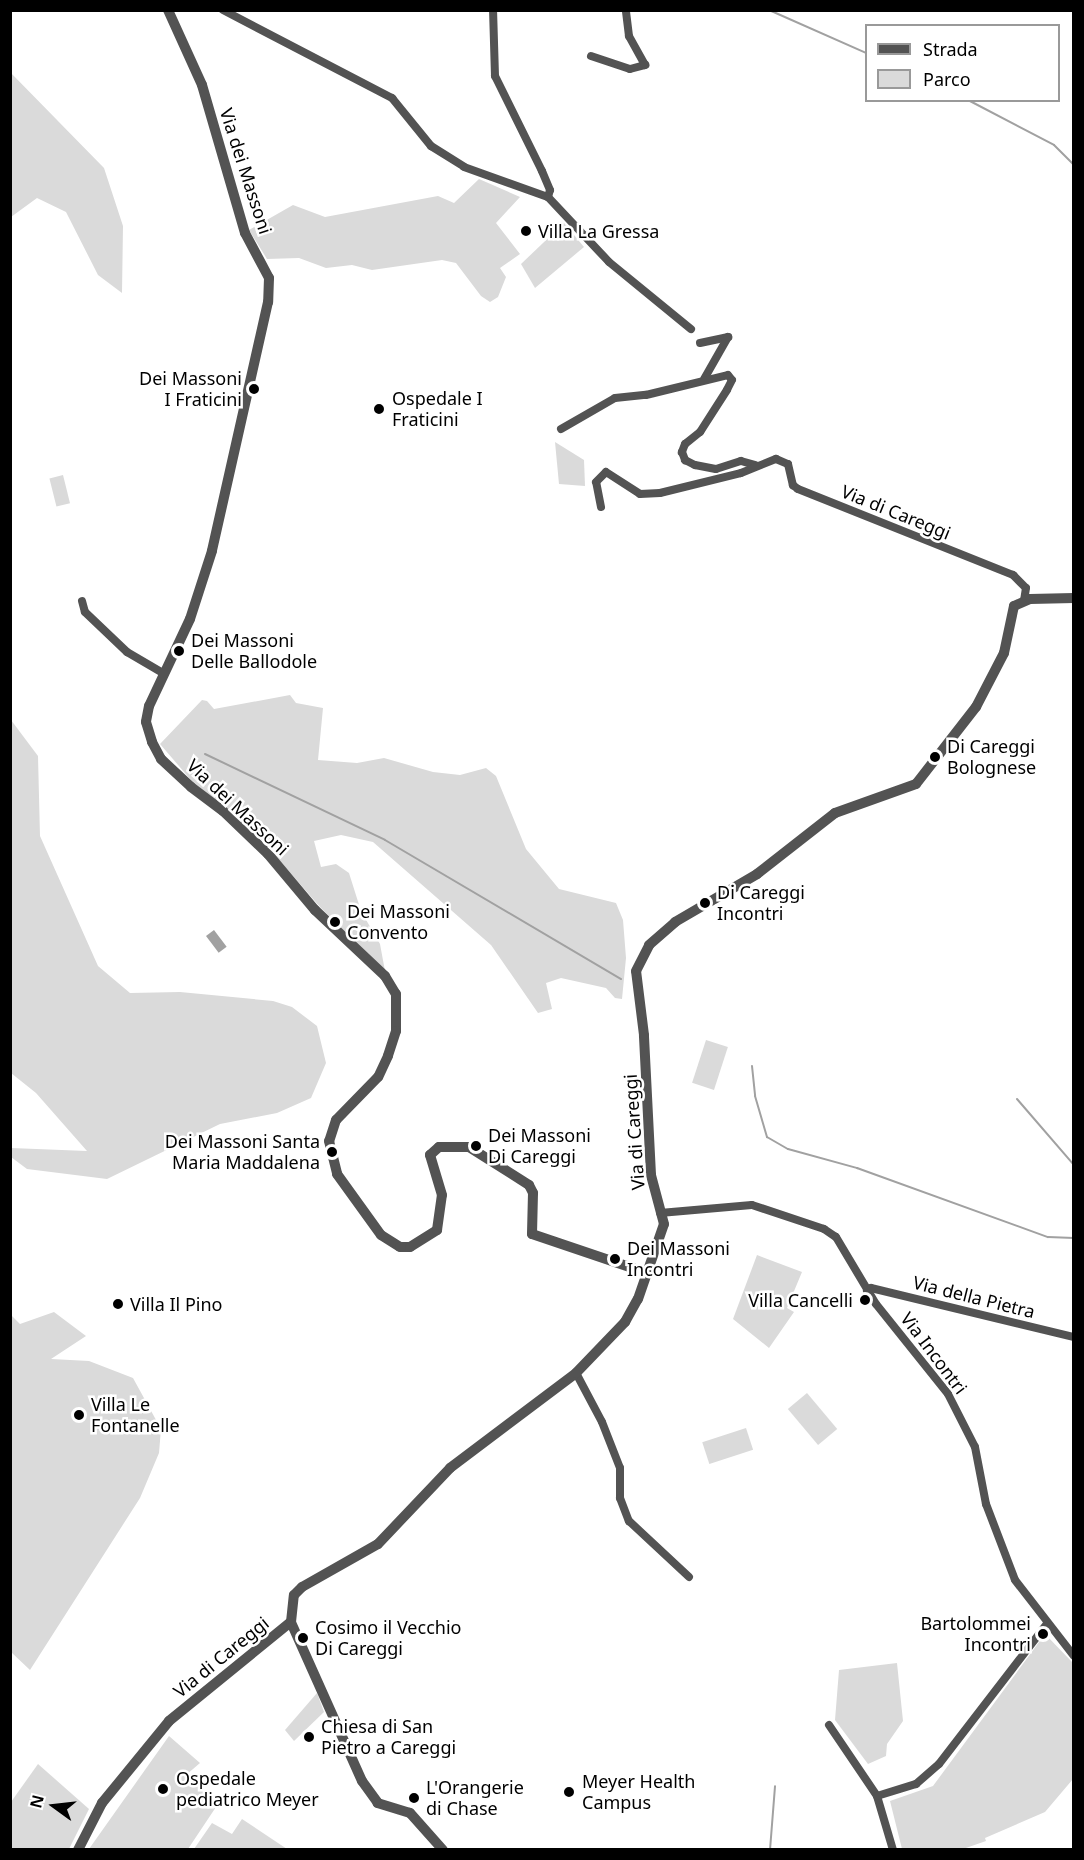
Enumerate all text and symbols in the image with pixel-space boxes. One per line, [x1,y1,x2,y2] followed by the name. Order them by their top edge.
[865,24,1060,102] legend
[923,37,978,61] text: Strada
[923,67,971,91] text: Parco
[215,105,277,237] street label: Via dei Massoni
[538,220,659,242] place label: Villa La Gressa
[519,224,533,238] marker: Villa La Gressa
[139,368,242,410] place label: Dei Massoni I Fraticini
[247,382,261,396] marker: Dei Massoni I Fraticini
[392,388,483,430] place label: Ospedale I Fraticini
[370,400,388,418] marker: Ospedale I Fraticini
[838,480,954,544] street label: Via di Careggi
[191,630,317,672] place label: Dei Massoni Delle Ballodole
[172,644,186,658] marker: Dei Massoni Delle Ballodole
[947,736,1036,778] place label: Di Careggi Bolognese
[928,750,942,764] marker: Di Careggi Bolognese
[183,754,293,860] street label: Via dei Massoni
[717,882,805,924] place label: Di Careggi Incontri
[698,896,712,910] marker: Di Careggi Incontri
[347,901,450,944] place label: Dei Massoni Convento
[328,915,342,929] marker: Dei Massoni Convento
[619,1073,649,1191] street label: Via di Careggi
[488,1125,591,1168] place label: Dei Massoni Di Careggi
[165,1131,320,1174] place label: Dei Massoni Santa Maria Maddalena
[469,1139,483,1153] marker: Dei Massoni Di Careggi
[325,1145,339,1159] marker: Dei Massoni Santa Maria Maddalena
[627,1238,730,1280] place label: Dei Massoni Incontri
[608,1252,622,1266] marker: Dei Massoni Incontri
[911,1271,1037,1323] street label: Via della Pietra
[748,1289,853,1311] place label: Villa Cancelli
[130,1293,222,1315] place label: Villa Il Pino
[858,1293,872,1307] marker: Villa Cancelli
[111,1297,125,1311] marker: Villa Il Pino
[896,1308,972,1398] street label: Via Incontri
[91,1394,180,1436] place label: Villa Le Fontanelle
[72,1408,86,1422] marker: Villa Le Fontanelle
[169,1612,273,1702] street label: Via di Careggi
[920,1613,1031,1656] place label: Bartolommei Incontri
[315,1617,461,1660] place label: Cosimo il Vecchio Di Careggi
[1036,1627,1050,1641] marker: Bartolommei Incontri
[296,1631,310,1645] marker: Cosimo il Vecchio Di Careggi
[321,1716,456,1758] place label: Chiesa di San Pietro a Careggi
[302,1730,316,1744] marker: Chiesa di San Pietro a Careggi
[176,1768,319,1810] place label: Ospedale pediatrico Meyer
[582,1771,695,1814] place label: Meyer Health Campus
[24,1776,84,1836] north arrow
[426,1777,524,1820] place label: L'Orangerie di Chase
[154,1780,172,1798] marker: Ospedale pediatrico Meyer
[560,1783,578,1801] marker: Meyer Health Campus
[407,1791,421,1805] marker: L'Orangerie di Chase
[24,1792,49,1810] text: N

